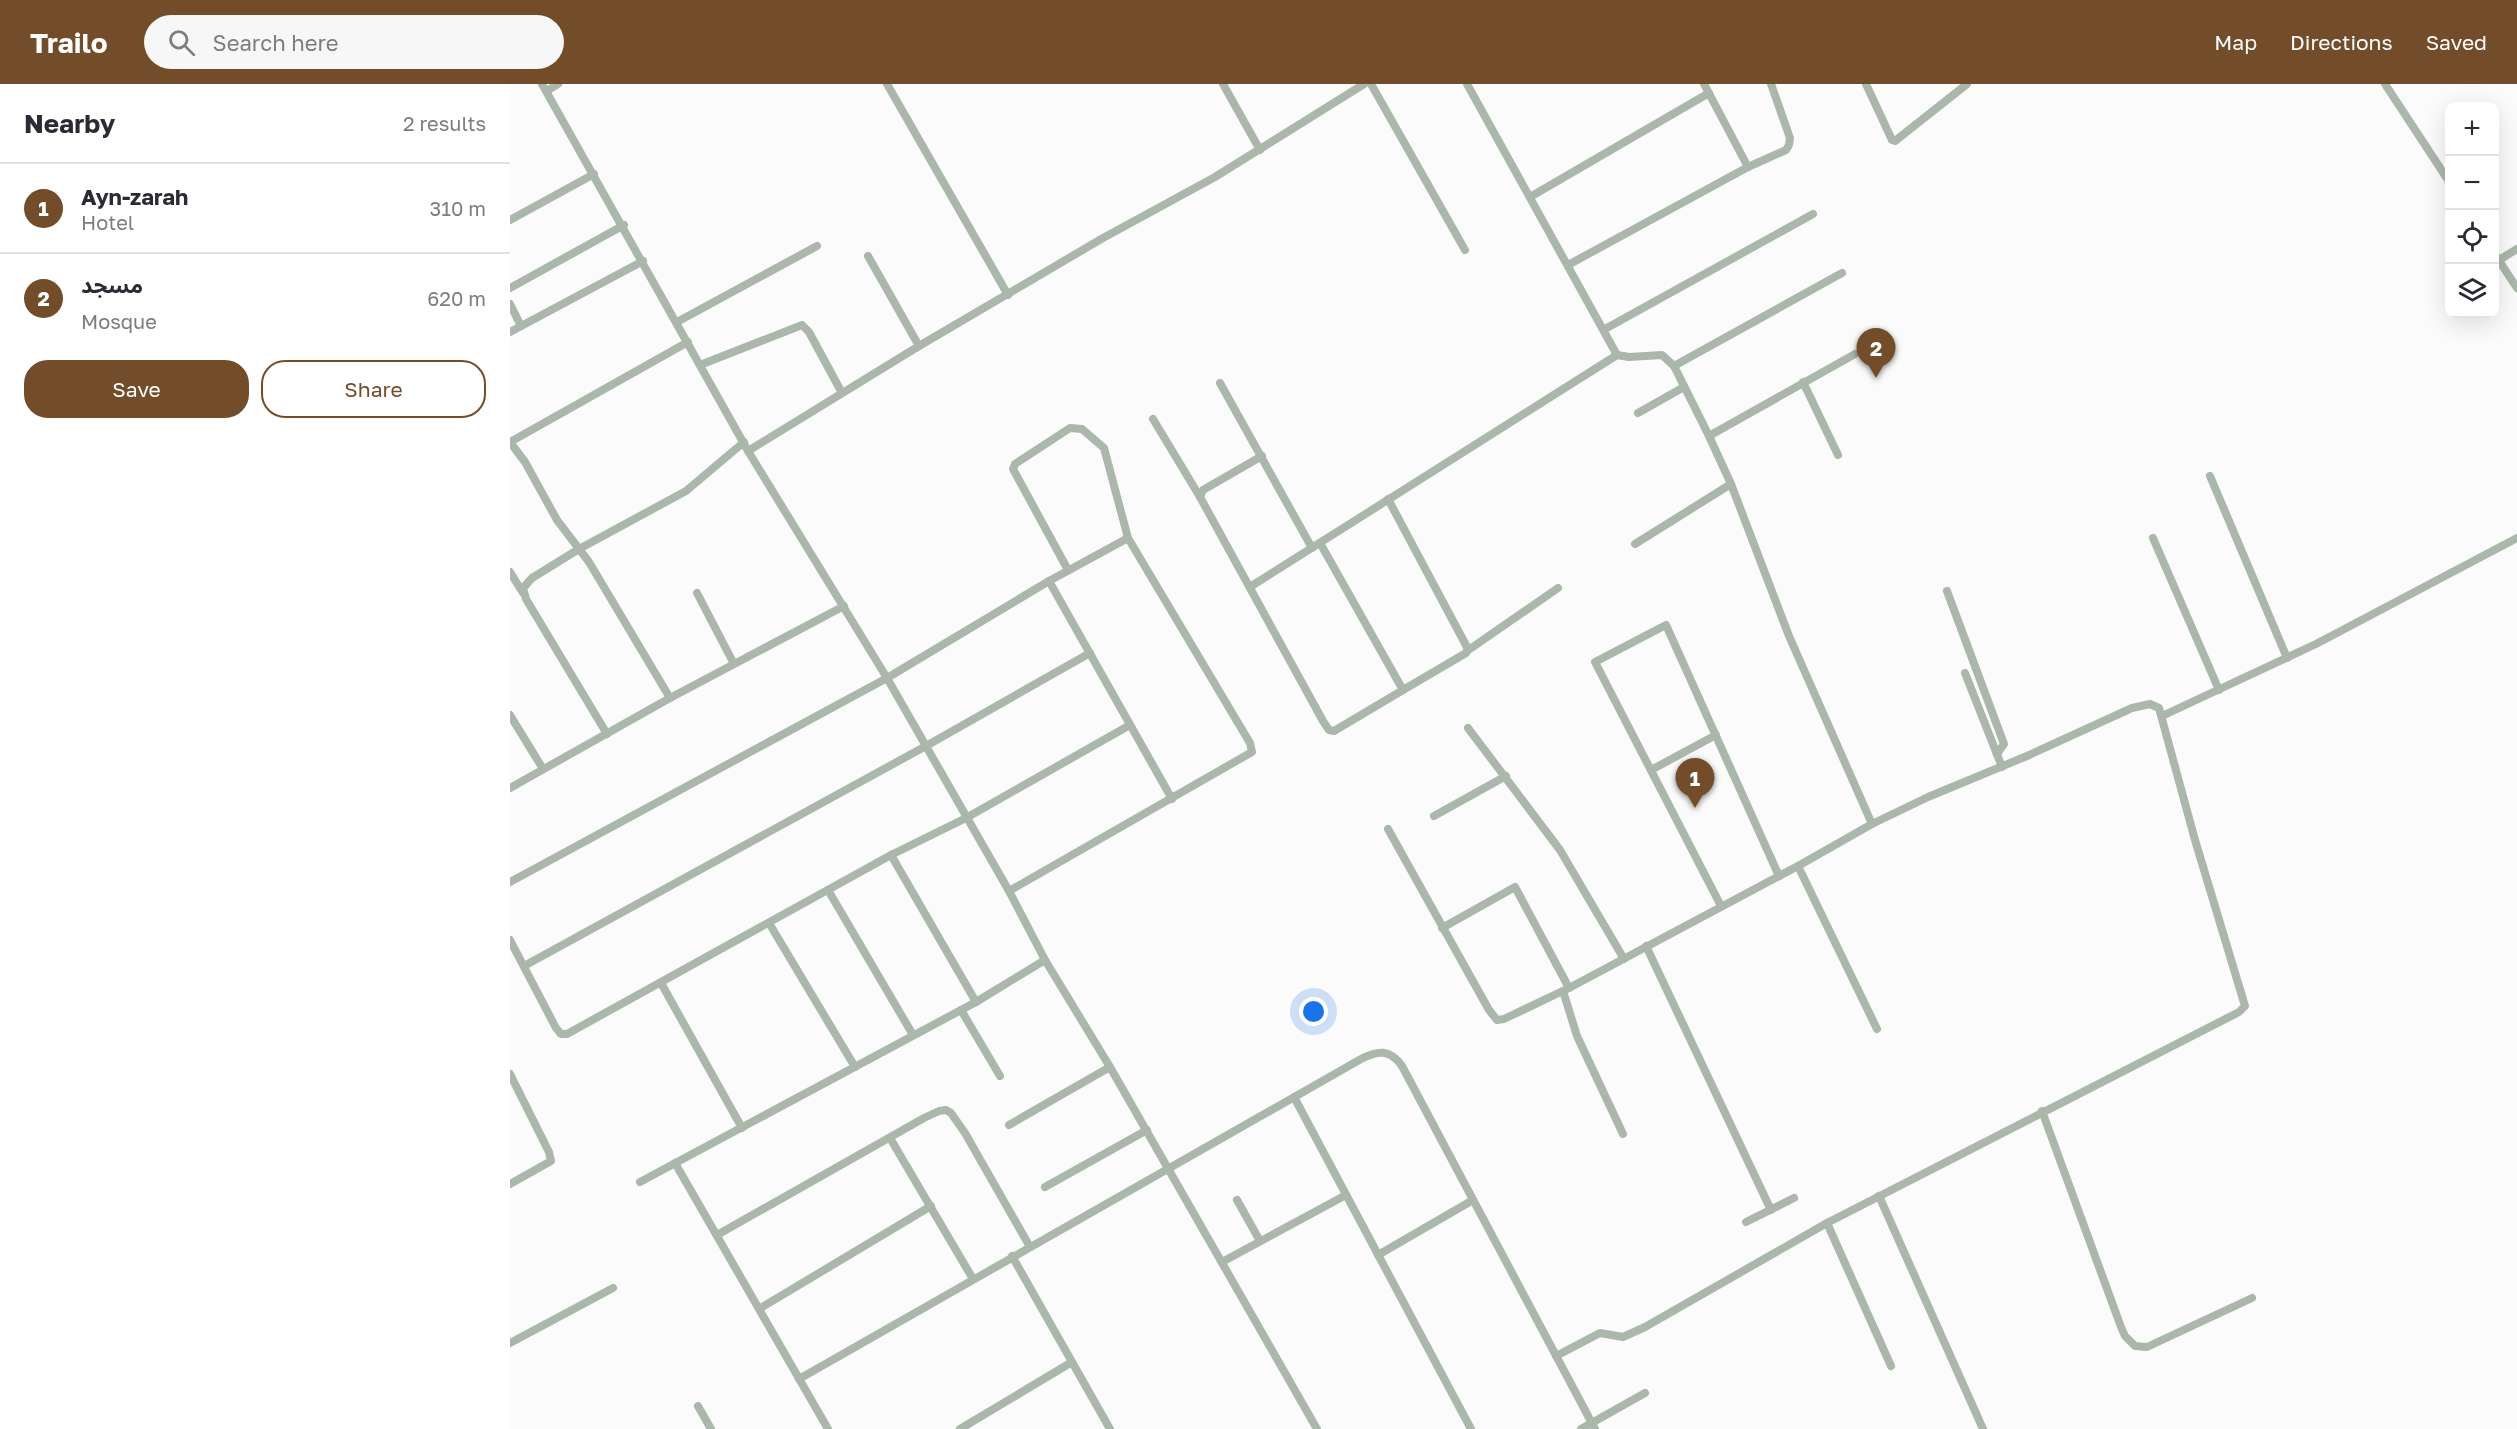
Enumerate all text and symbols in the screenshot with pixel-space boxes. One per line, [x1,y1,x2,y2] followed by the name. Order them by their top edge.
[144,15,564,69] search box
[30,26,108,59] text: Trailo
[165,26,198,59] icon: search
[213,29,339,56] text: Search here
[2214,29,2257,55] text: Map
[2290,29,2393,55] text: Directions
[2426,29,2487,55] text: Saved
[2445,102,2499,318] map controls
[2445,102,2499,156] button: +
[24,108,115,139] text: Nearby
[403,111,486,135] text: 2 results
[2445,156,2499,210] button: −
[81,183,188,210] text: Ayn-zarah
[38,196,49,220] text: 1
[430,196,486,220] text: 310 m
[81,210,134,234] text: Hotel
[2445,210,2499,264] button: locate
[2445,264,2499,318] button: layers
[81,271,143,298] text: مسجد
[37,286,50,310] text: 2
[427,286,486,310] text: 620 m
[81,309,157,333] text: Mosque
[1856,328,1896,378] pin: 2
[24,360,249,418] button: Save
[261,360,486,418] button: Share
[1676,758,1714,808] pin: 1
[1299,997,1328,1026] your location

